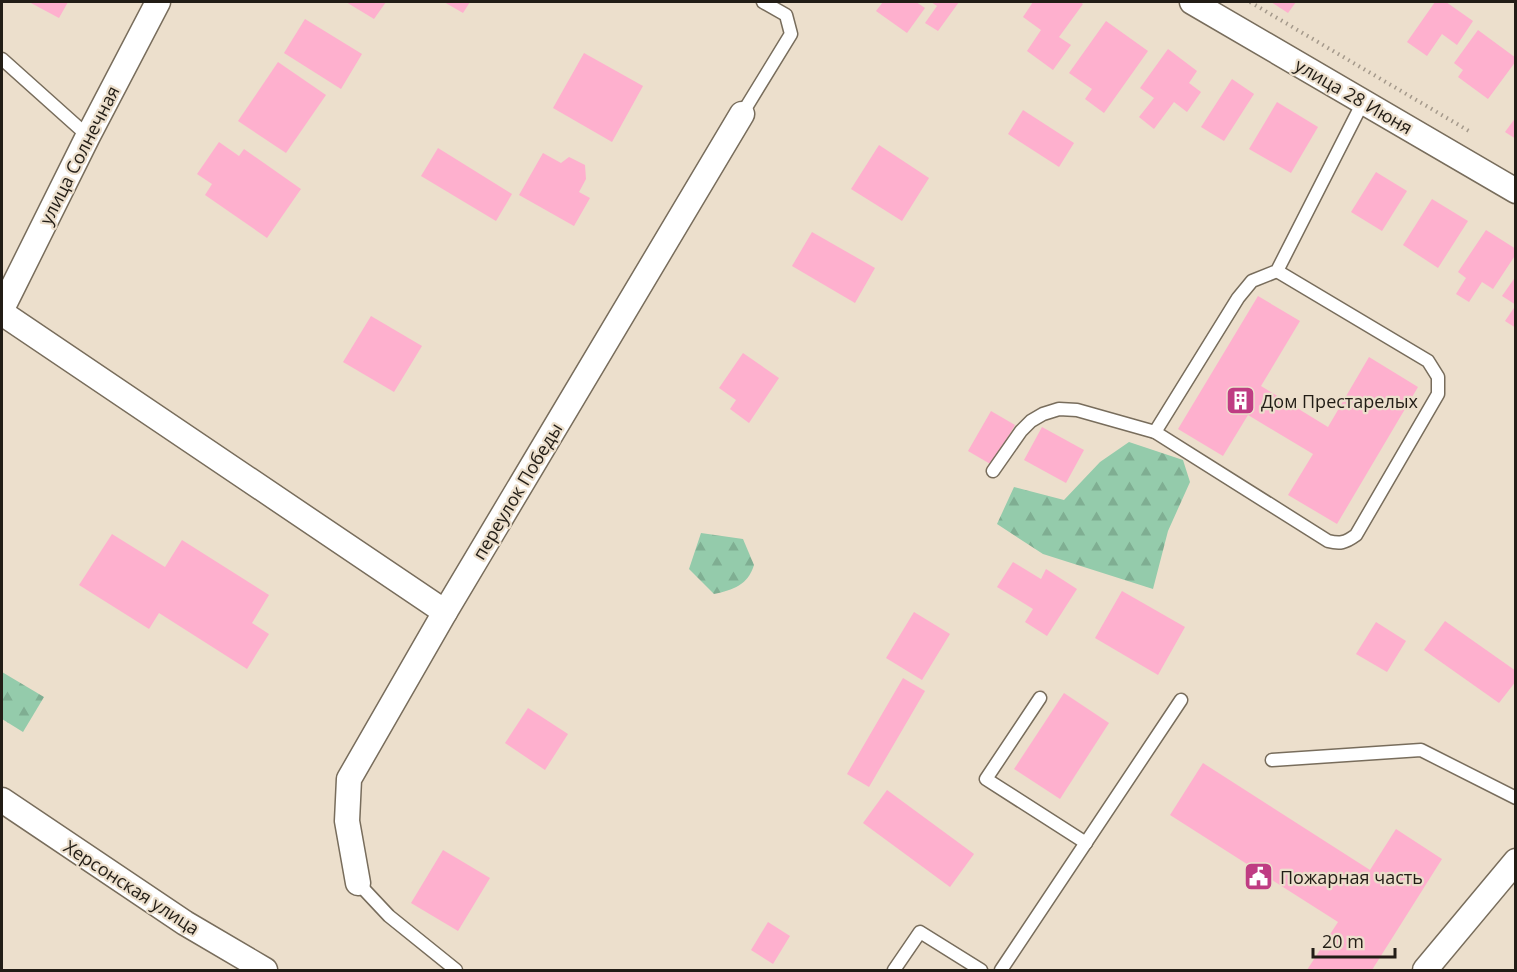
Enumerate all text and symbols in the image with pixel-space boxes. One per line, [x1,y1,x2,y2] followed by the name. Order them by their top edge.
[1291,53,1417,139] street label: улица 28 Июня
[34,81,124,229] street label: улица Солнечная
[1224,385,1256,417] building icon: Дом Престарелых
[1261,389,1419,413] place label: Дом Престарелых
[467,418,567,564] street label: переулок Победы
[60,834,204,940] street label: Херсонская улица
[1243,861,1275,893] public building icon: Пожарная часть
[1280,865,1423,889] place label: Пожарная часть
[1313,921,1396,959] scale bar
[1322,929,1364,953] text: 20 m

